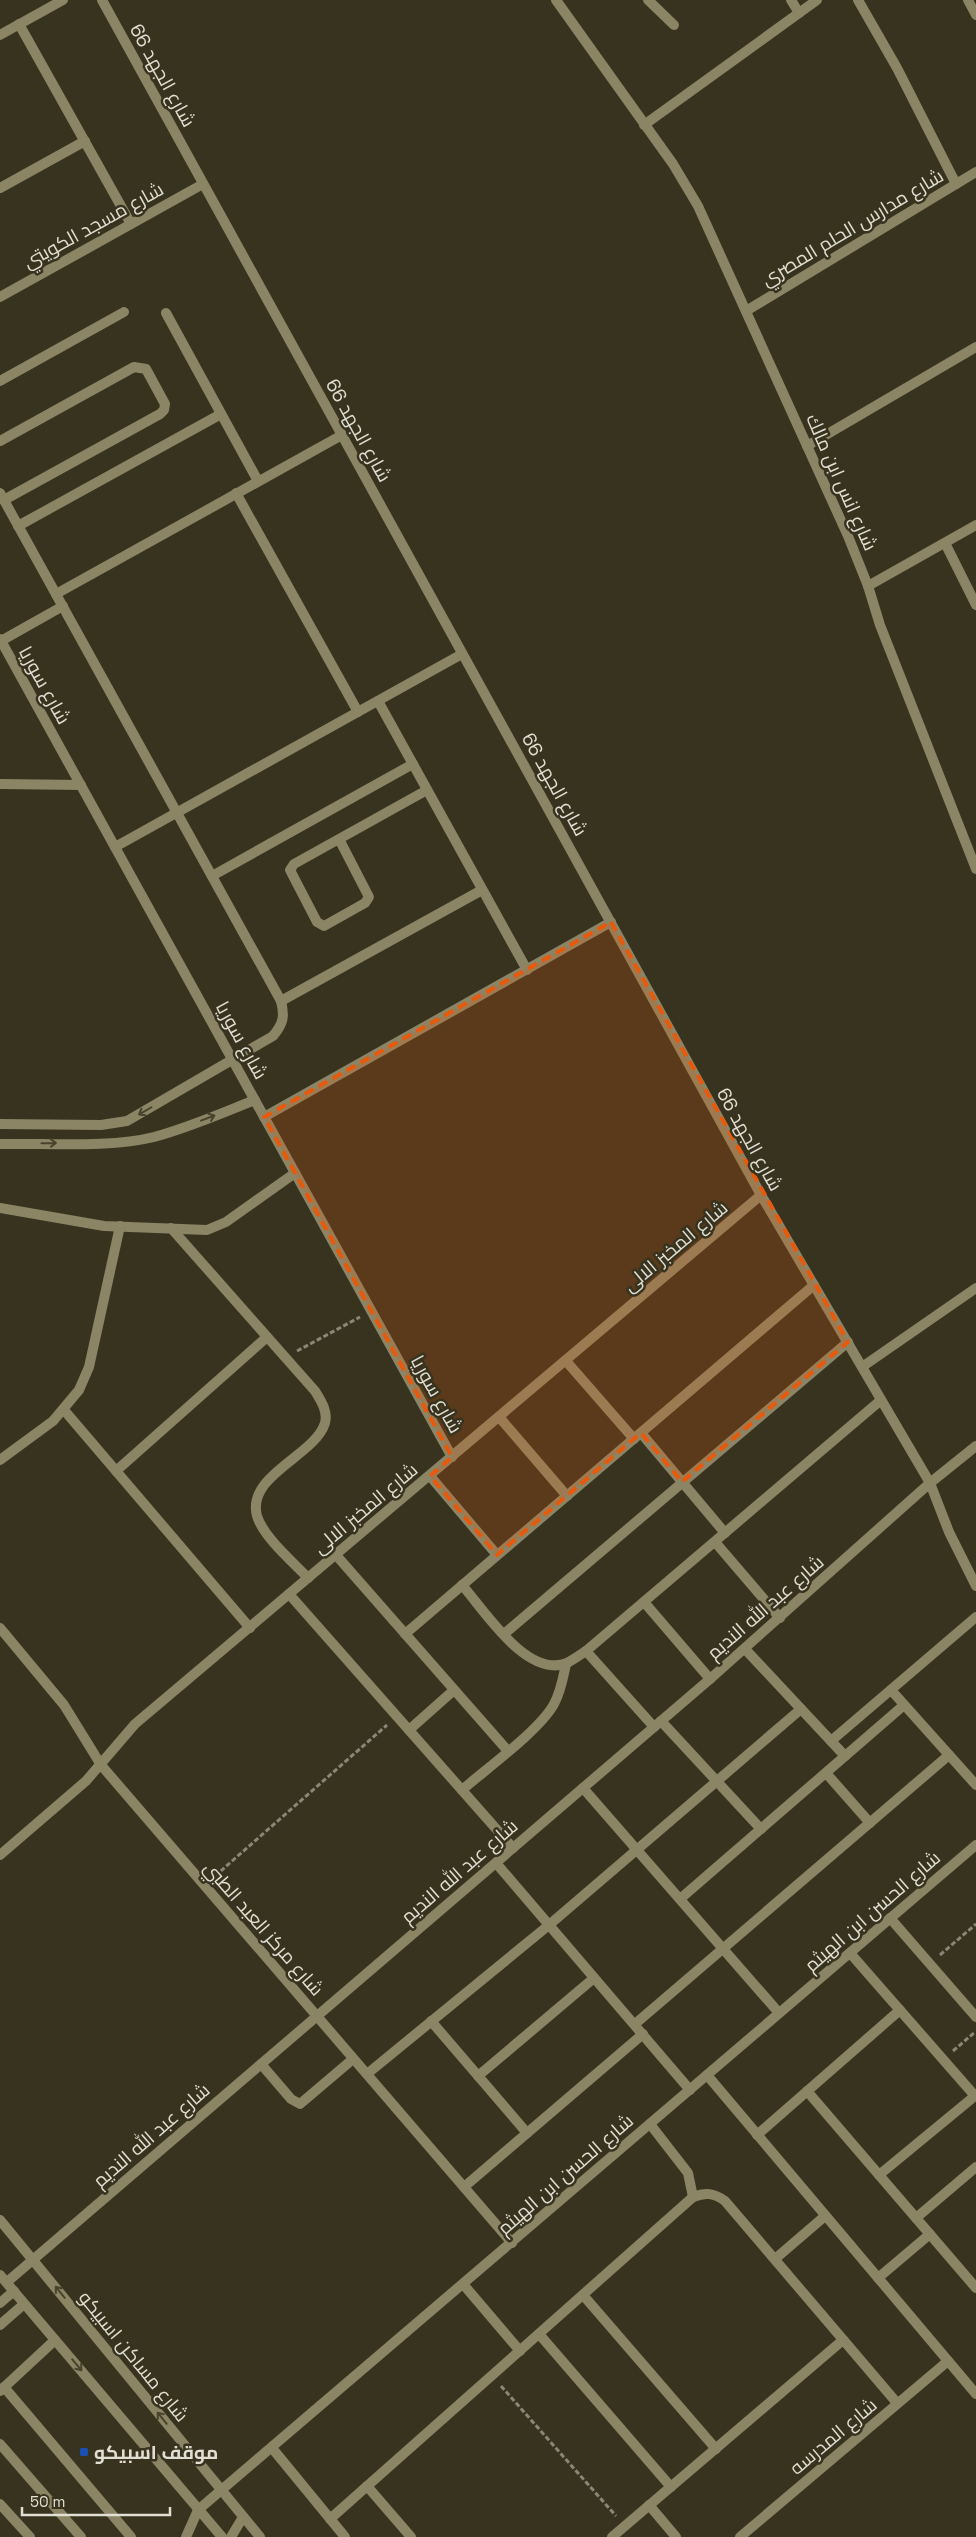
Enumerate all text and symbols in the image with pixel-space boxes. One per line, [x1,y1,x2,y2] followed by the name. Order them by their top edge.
[123,19,201,132] street label: شارع الجهد 66
[756,163,949,294] street label: شارع مدارس الحلم المصري
[19,177,169,276] street label: شارع مسجد الكويتي
[319,374,397,487] street label: شارع الجهد 66
[799,410,883,555] street label: شارع انس ابن مالك
[12,642,76,729] street label: شارع سوريا
[515,728,593,841] street label: شارع الجهد 66
[209,997,273,1084] street label: شارع سوريا
[710,1083,788,1196] street label: شارع الجهد 66
[139,1106,153,1116] one-way arrow
[199,1113,215,1122] one-way arrow
[40,1138,56,1148] one-way arrow
[618,1195,733,1298] street label: شارع المخبز الالى
[404,1351,468,1438] street label: شارع سوريا
[308,1457,423,1560] street label: شارع المخبز الالى
[702,1550,830,1666] street label: شارع عبد الله النديم
[396,1814,524,1930] street label: شارع عبد الله النديم
[799,1845,946,1978] street label: شارع الحسن ابن الهيثم
[197,1856,329,2002] street label: شارع مركز العبد الطبي
[88,2078,216,2194] street label: شارع عبد الله النديم
[492,2108,639,2241] street label: شارع الحسن ابن الهيثم
[55,2286,66,2299] one-way arrow
[72,2286,194,2428] street label: شارع مساكن اسبيكو
[71,2359,82,2372] one-way arrow
[784,2393,883,2481] street label: شارع المدرسه
[157,2412,168,2425] one-way arrow
[94,2440,218,2465] place label: موقف اسبيكو
[78,2446,90,2458] marker: موقف اسبيكو
[22,2484,170,2516] scale bar
[30,2492,65,2511] text: 50 m

